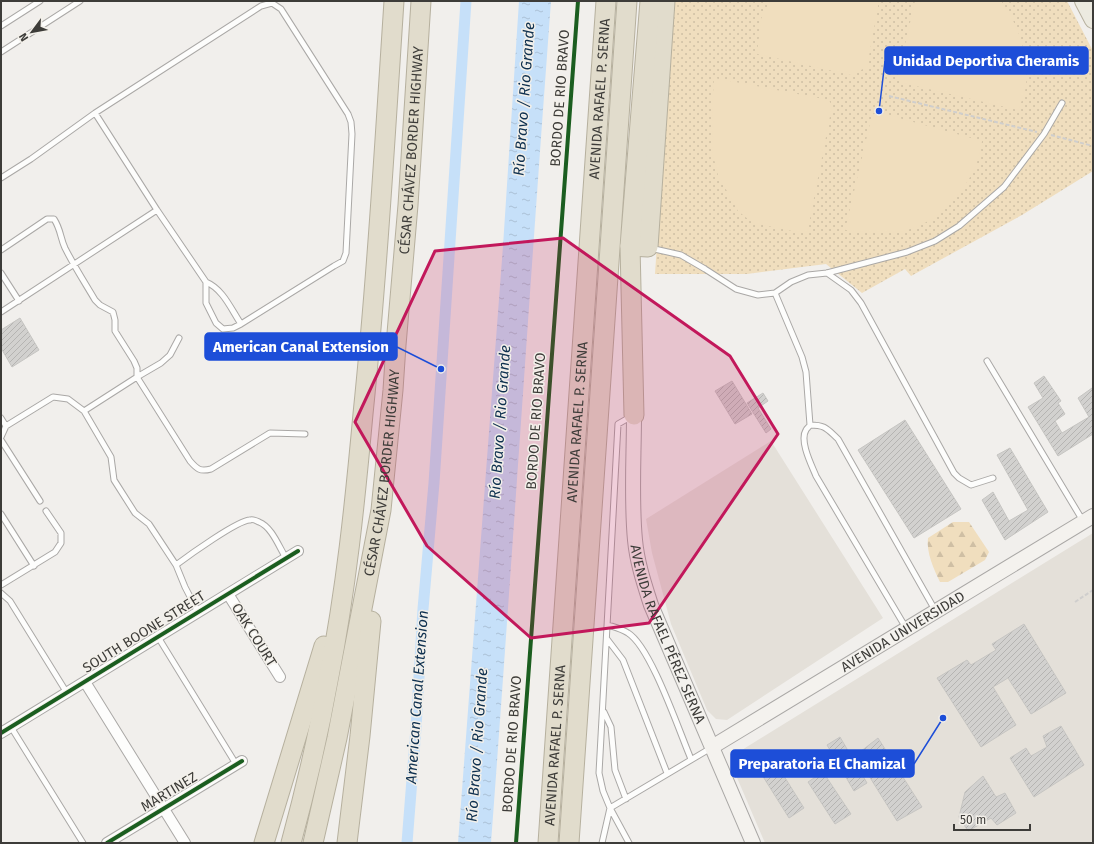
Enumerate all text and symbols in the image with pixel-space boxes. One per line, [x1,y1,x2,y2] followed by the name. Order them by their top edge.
[12,12,52,52] north arrow
[585,18,613,180] street label: AVENIDA RAFAEL P. SERNA
[510,21,538,176] water label: Río Bravo / Rio Grande
[547,29,573,167] street label: BORDO DE RIO BRAVO
[16,30,31,44] text: N
[395,45,427,255] street label: CÉSAR CHÁVEZ BORDER HIGHWAY
[885,47,1088,74] callout: Unidad Deportiva Cheramis
[893,52,1079,70] text: Unidad Deportiva Cheramis
[205,333,397,360] callout: American Canal Extension
[212,338,389,356] text: American Canal Extension
[563,341,591,503] street label: AVENIDA RAFAEL P. SERNA
[486,344,514,499] water label: Río Bravo / Rio Grande
[523,352,549,490] street label: BORDO DE RIO BRAVO
[360,368,403,578] street label: CÉSAR CHÁVEZ BORDER HIGHWAY
[627,544,709,726] street label: AVENIDA RAFAEL PÉREZ SERNA
[80,587,209,677] street label: SOUTH BOONE STREET
[838,587,968,675] street label: AVENIDA UNIVERSIDAD
[228,600,281,670] street label: OAK COURT
[402,610,432,785] water label: American Canal Extension
[541,664,569,826] street label: AVENIDA RAFAEL P. SERNA
[463,667,491,822] water label: Río Bravo / Rio Grande
[499,675,525,813] street label: BORDO DE RIO BRAVO
[731,750,914,777] callout: Preparatoria El Chamizal
[739,755,906,773] text: Preparatoria El Chamizal
[138,769,200,815] street label: MARTINEZ
[954,806,1030,832] scale bar
[960,813,986,827] text: 50 m

